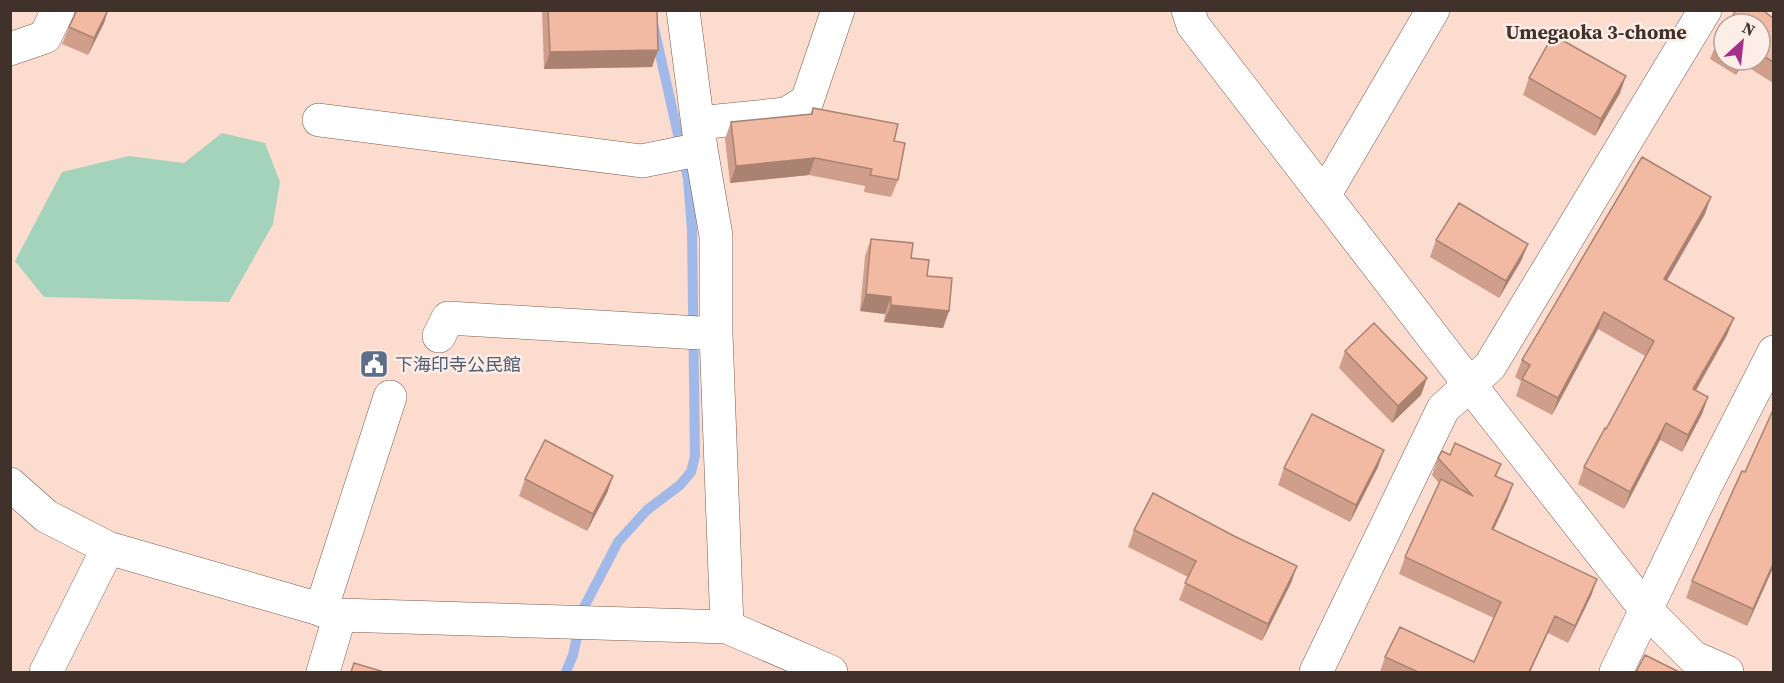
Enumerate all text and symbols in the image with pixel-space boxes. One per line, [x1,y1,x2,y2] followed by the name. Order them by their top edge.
[1712,12,1772,72] north arrow
[1739,16,1759,41] text: N
[1505,18,1687,46] district label: Umegaoka 3-chome
[358,348,390,380] public building icon: 下海印寺公民館
[395,352,521,377] place label: 下海印寺公民館

